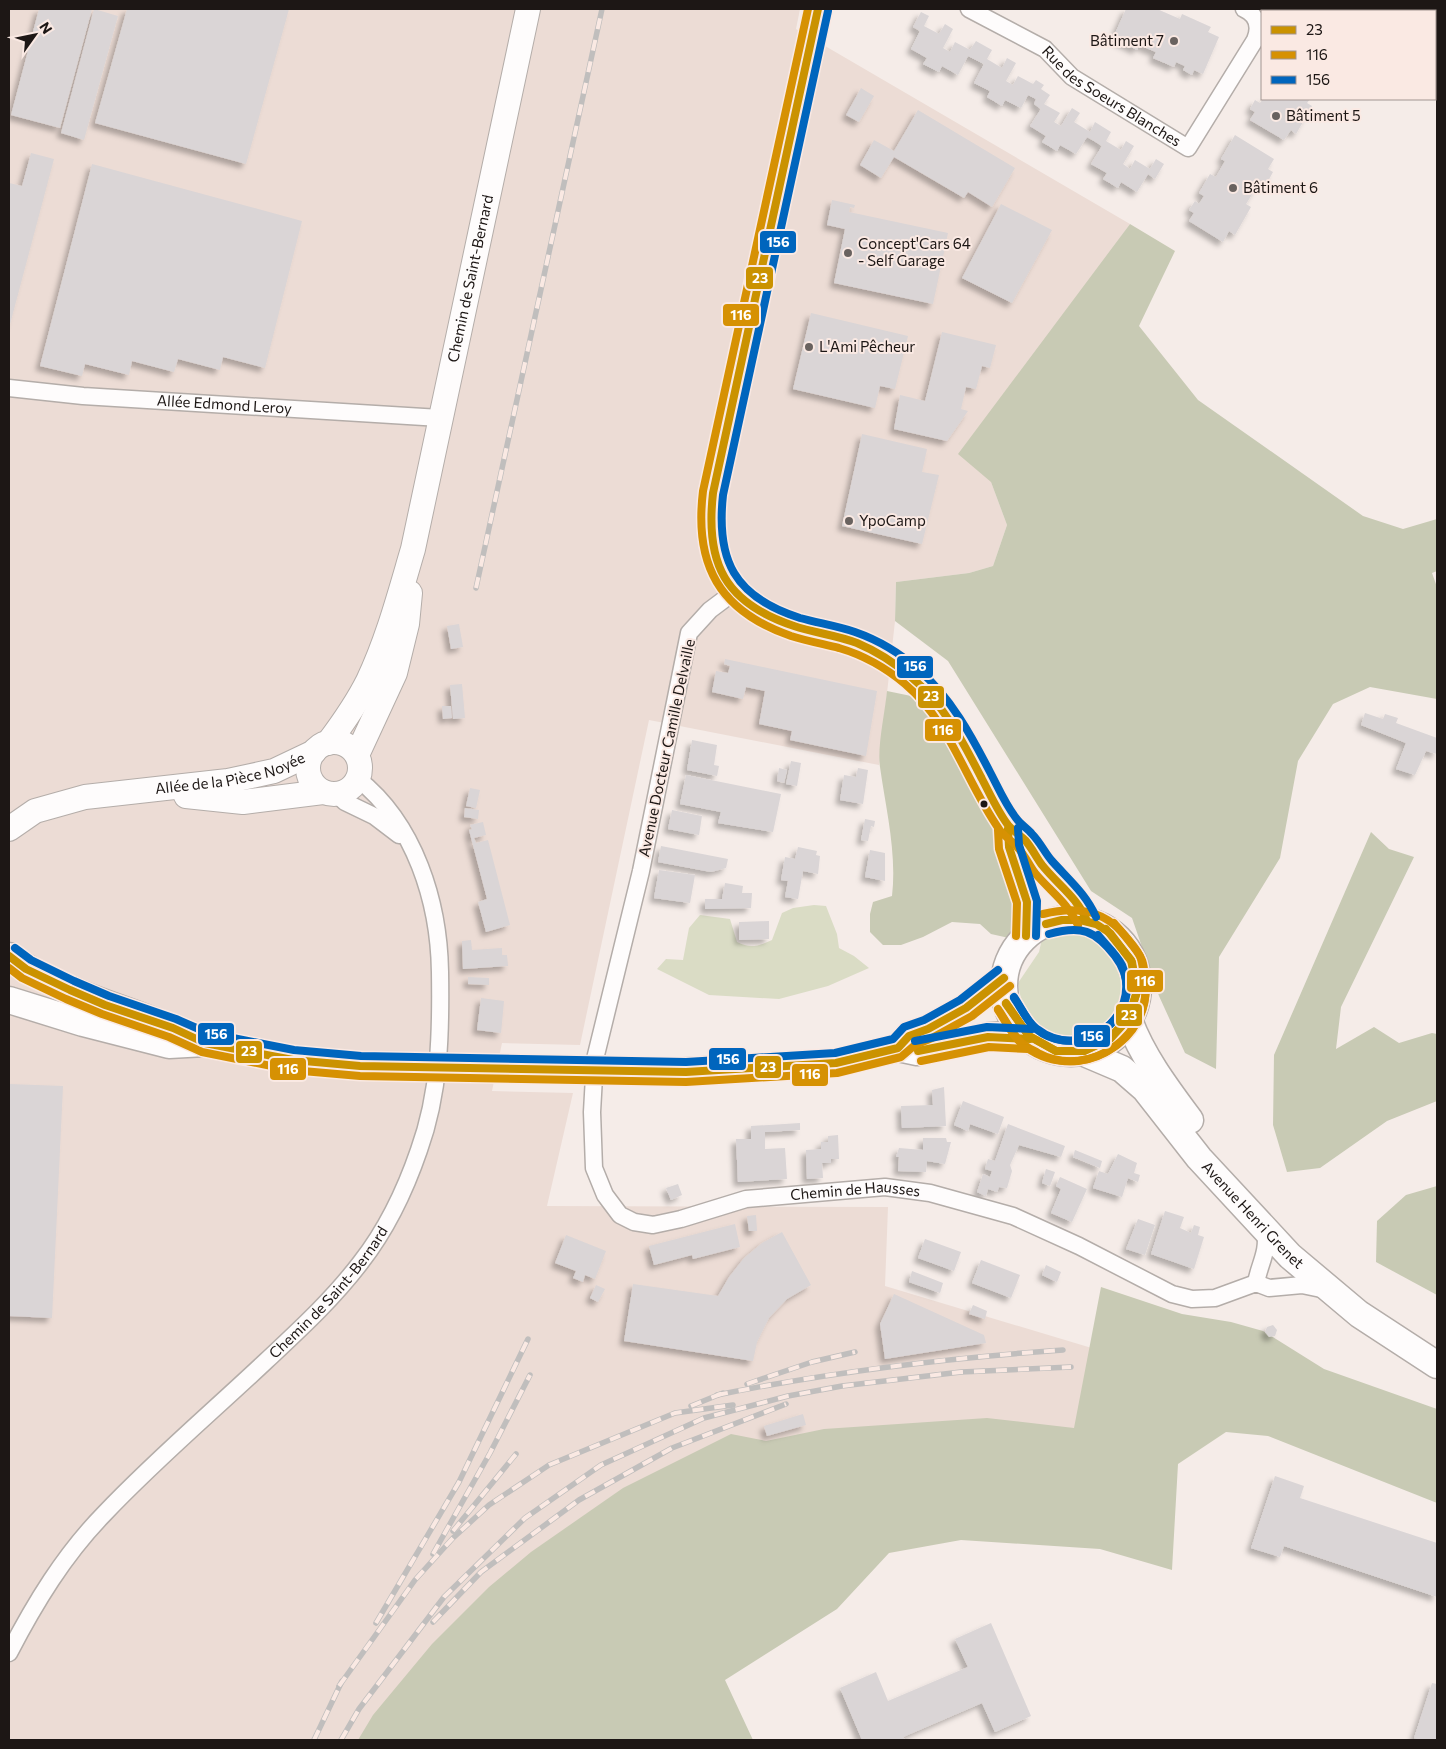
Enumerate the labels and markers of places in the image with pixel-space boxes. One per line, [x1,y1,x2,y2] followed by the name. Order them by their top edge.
[1090,31,1164,49] place label: Bâtiment 7
[1168,35,1180,47] marker: Bâtiment 7
[1286,106,1361,124] place label: Bâtiment 5
[1270,110,1282,122] marker: Bâtiment 5
[1243,178,1318,196] place label: Bâtiment 6
[1227,182,1239,194] marker: Bâtiment 6
[858,234,971,269] place label: Concept'Cars 64 - Self Garage
[842,247,854,259] marker: Concept'Cars 64 - Self Garage
[819,337,915,355] place label: L'Ami Pêcheur
[803,341,815,353] marker: L'Ami Pêcheur
[859,511,926,529] place label: YpoCamp
[843,515,855,527] marker: YpoCamp
[979,799,989,809] unlabelled marker

